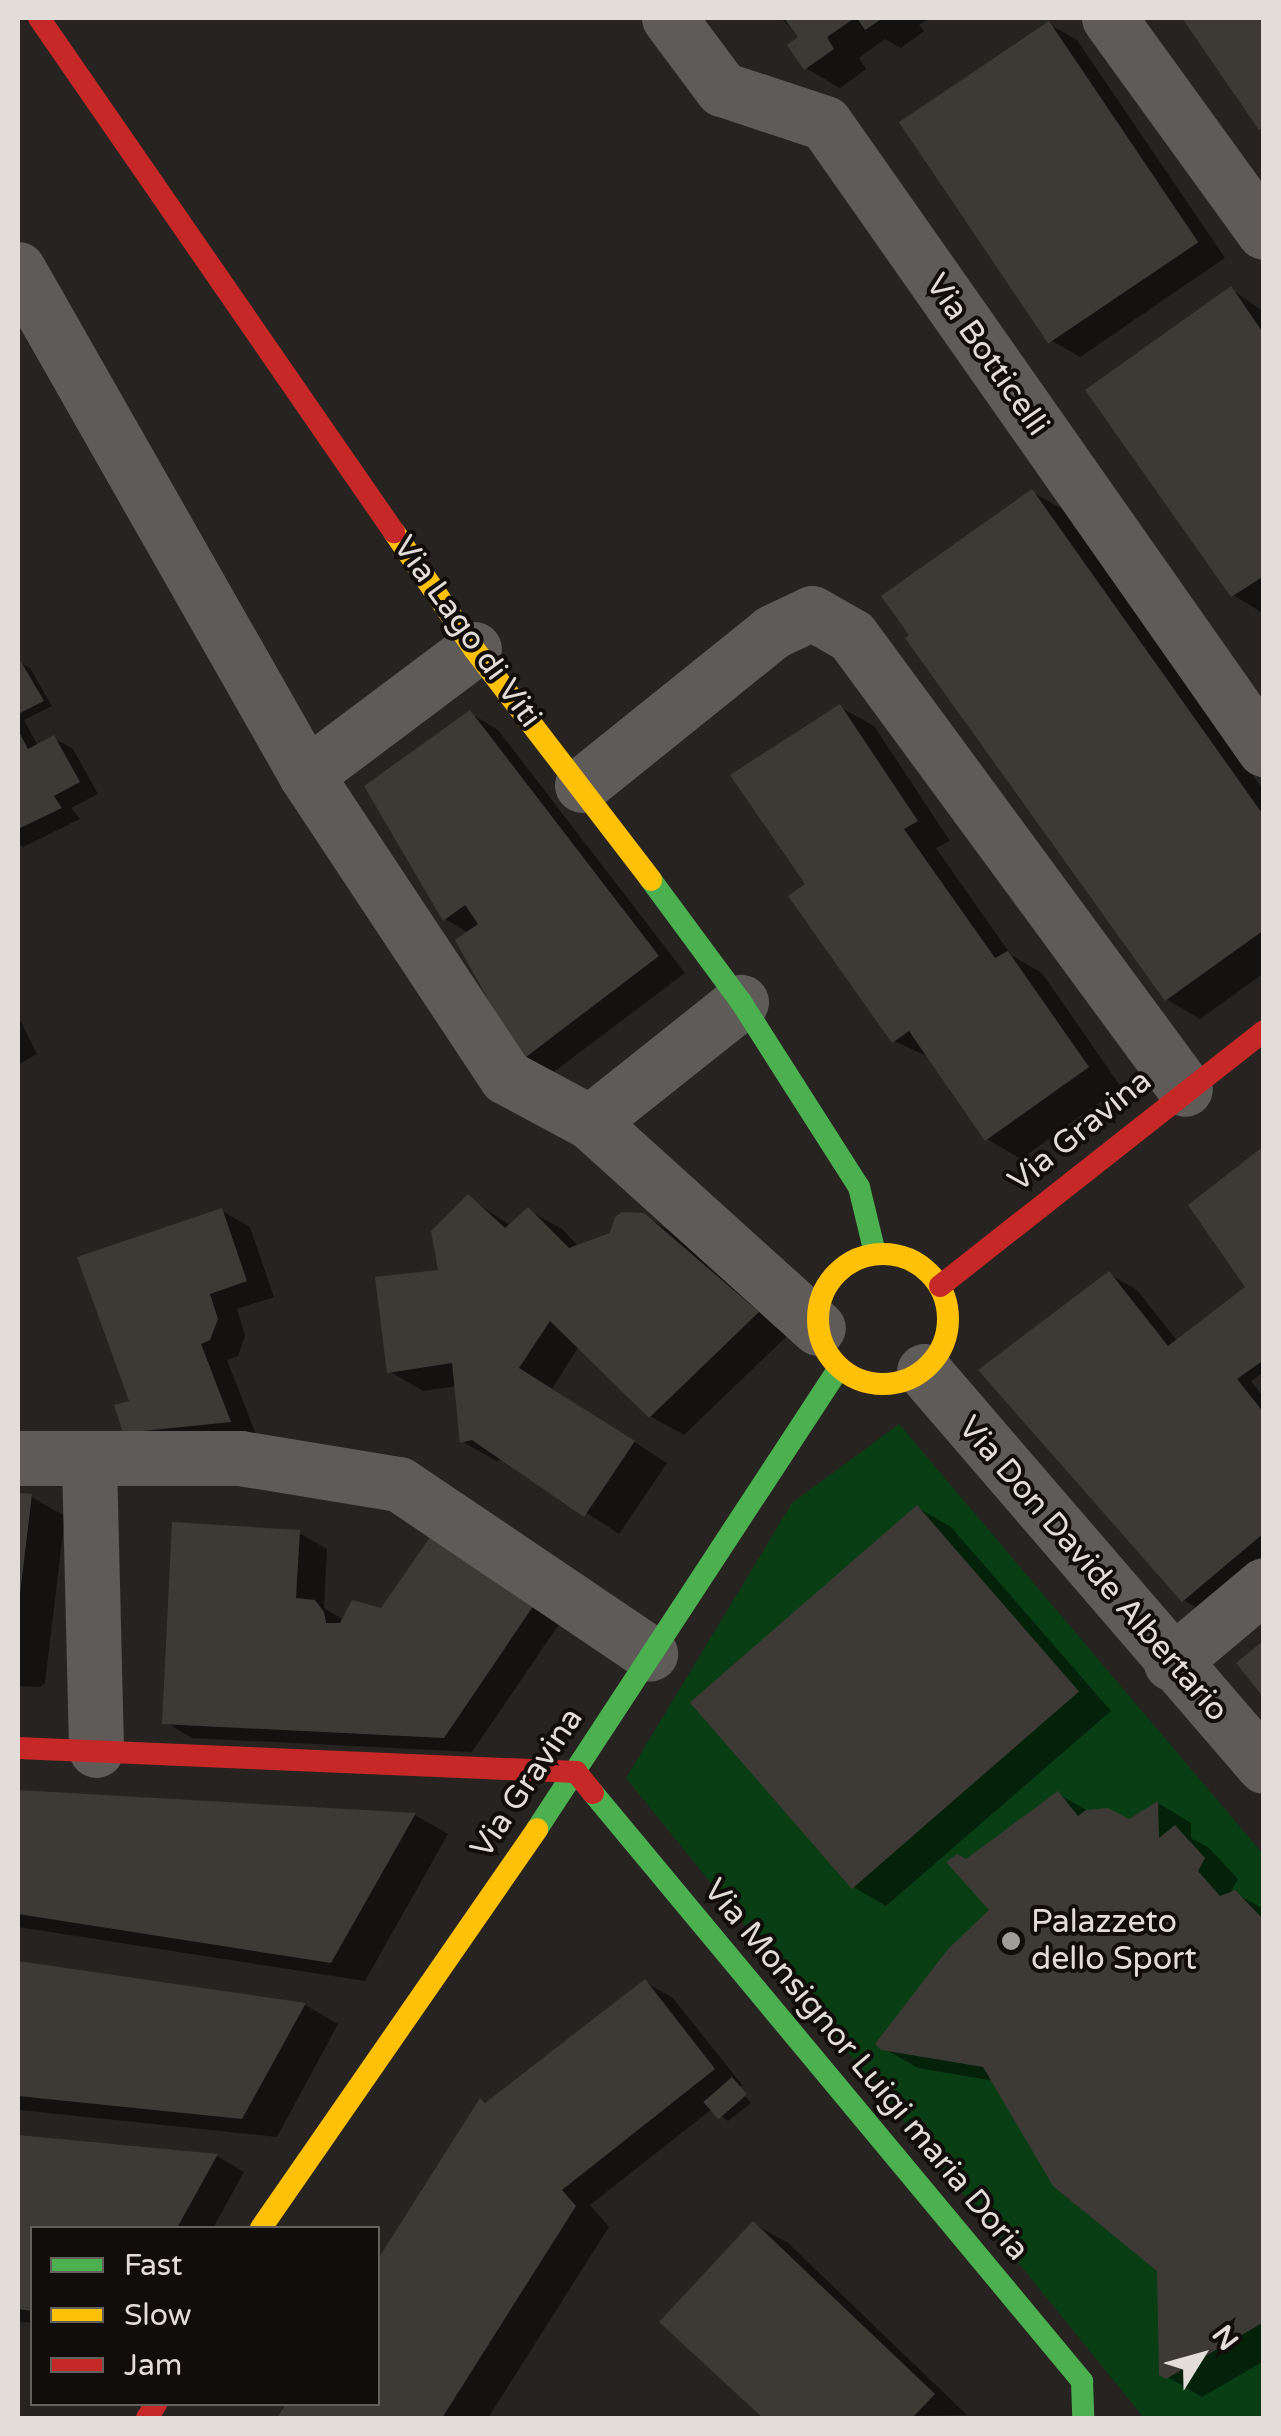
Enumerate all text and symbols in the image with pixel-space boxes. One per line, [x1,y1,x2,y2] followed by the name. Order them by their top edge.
[917,267,1057,443] street label: Via Botticelli
[385,529,549,735] street label: Via Lago di Viti
[1001,1062,1159,1200] street label: Via Gravina
[950,1409,1236,1729] street label: Via Don Davide Albertario
[463,1701,591,1865] street label: Via Gravina
[695,1872,1037,2268] street label: Via Monsignor Luigi maria Doria
[1031,1904,1197,1979] place label: Palazzeto dello Sport
[1000,1930,1022,1952] marker: Palazzeto dello Sport
[30,2226,380,2406] legend
[124,2247,183,2284] text: Fast
[124,2297,192,2334] text: Slow
[1151,2306,1251,2406] north arrow
[1205,2319,1245,2357] text: N
[124,2347,182,2384] text: Jam

